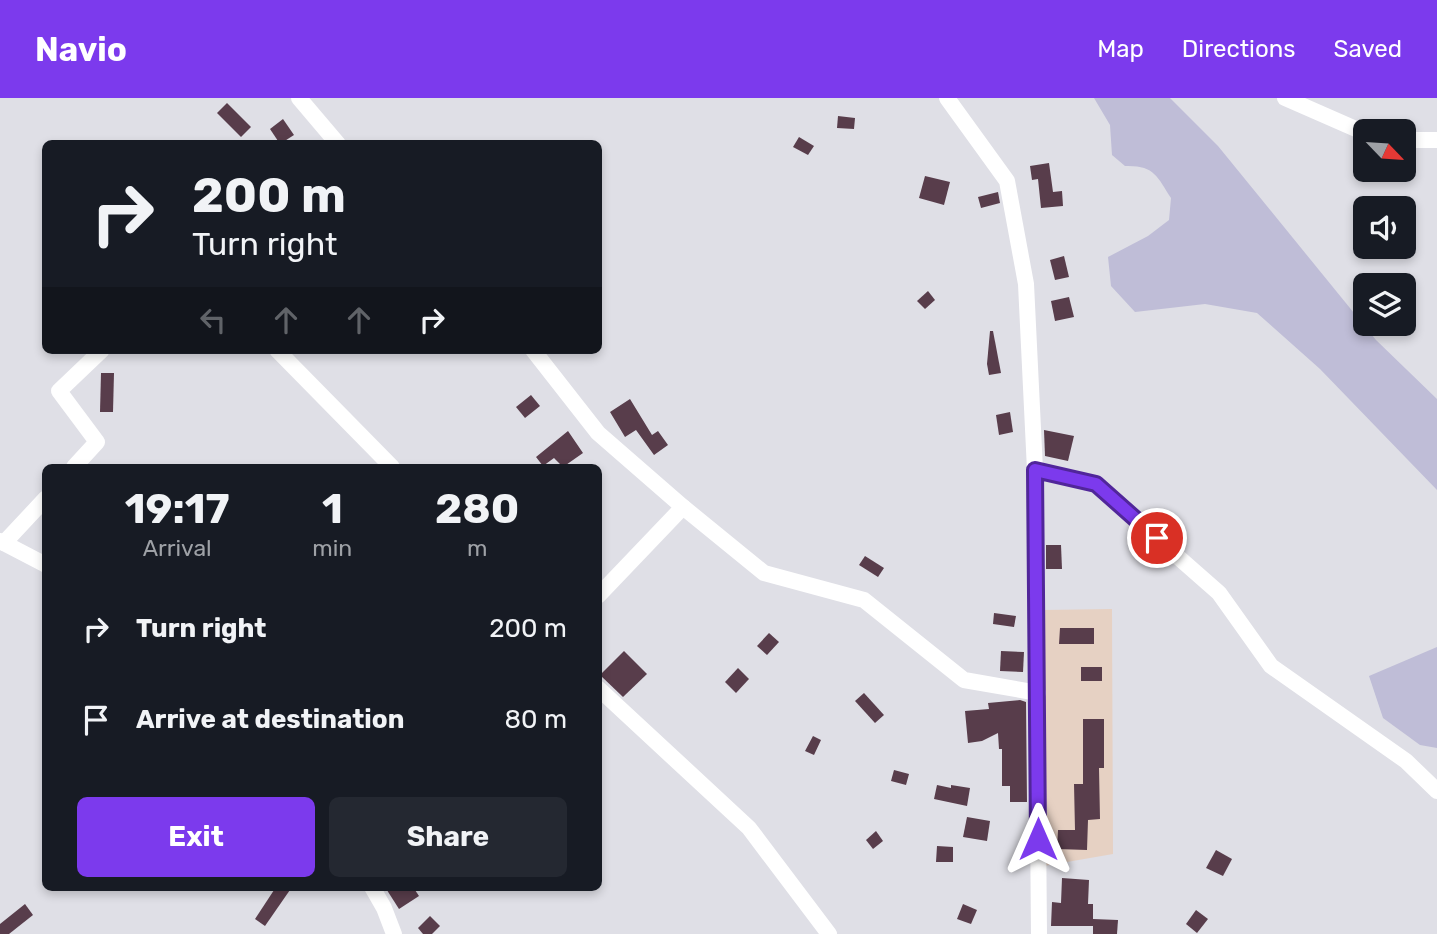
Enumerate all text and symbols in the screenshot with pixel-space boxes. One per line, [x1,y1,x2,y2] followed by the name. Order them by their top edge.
[35,30,127,69] text: Navio
[1097,35,1144,63] text: Map
[1182,35,1295,63] text: Directions
[1333,35,1402,63] text: Saved
[1353,119,1416,182] north arrow
[1353,119,1416,336] map controls
[192,166,346,224] text: 200 m
[77,168,168,259] icon: right
[1353,196,1416,259] button: sound
[192,225,337,263] text: Turn right
[1353,273,1416,336] button: layers
[194,301,232,339] icon: left
[267,301,305,339] icon: ahead
[340,301,378,339] icon: ahead
[413,301,451,339] icon: right
[125,484,230,534] text: 19:17
[322,484,343,534] text: 1
[435,484,519,534] text: 280
[1127,508,1187,568] pin
[1138,519,1176,557] icon: arrive
[143,534,212,562] text: Arrival
[312,534,352,562] text: min
[467,534,487,562] text: m
[77,610,115,648] icon: right
[136,613,266,644] text: Turn right
[489,613,567,644] text: 200 m
[77,701,115,739] icon: arrive
[136,704,404,735] text: Arrive at destination
[504,704,567,735] text: 80 m
[77,797,315,877] button: Exit
[329,797,567,877] button: Share
[1001,802,1075,876] position arrow

